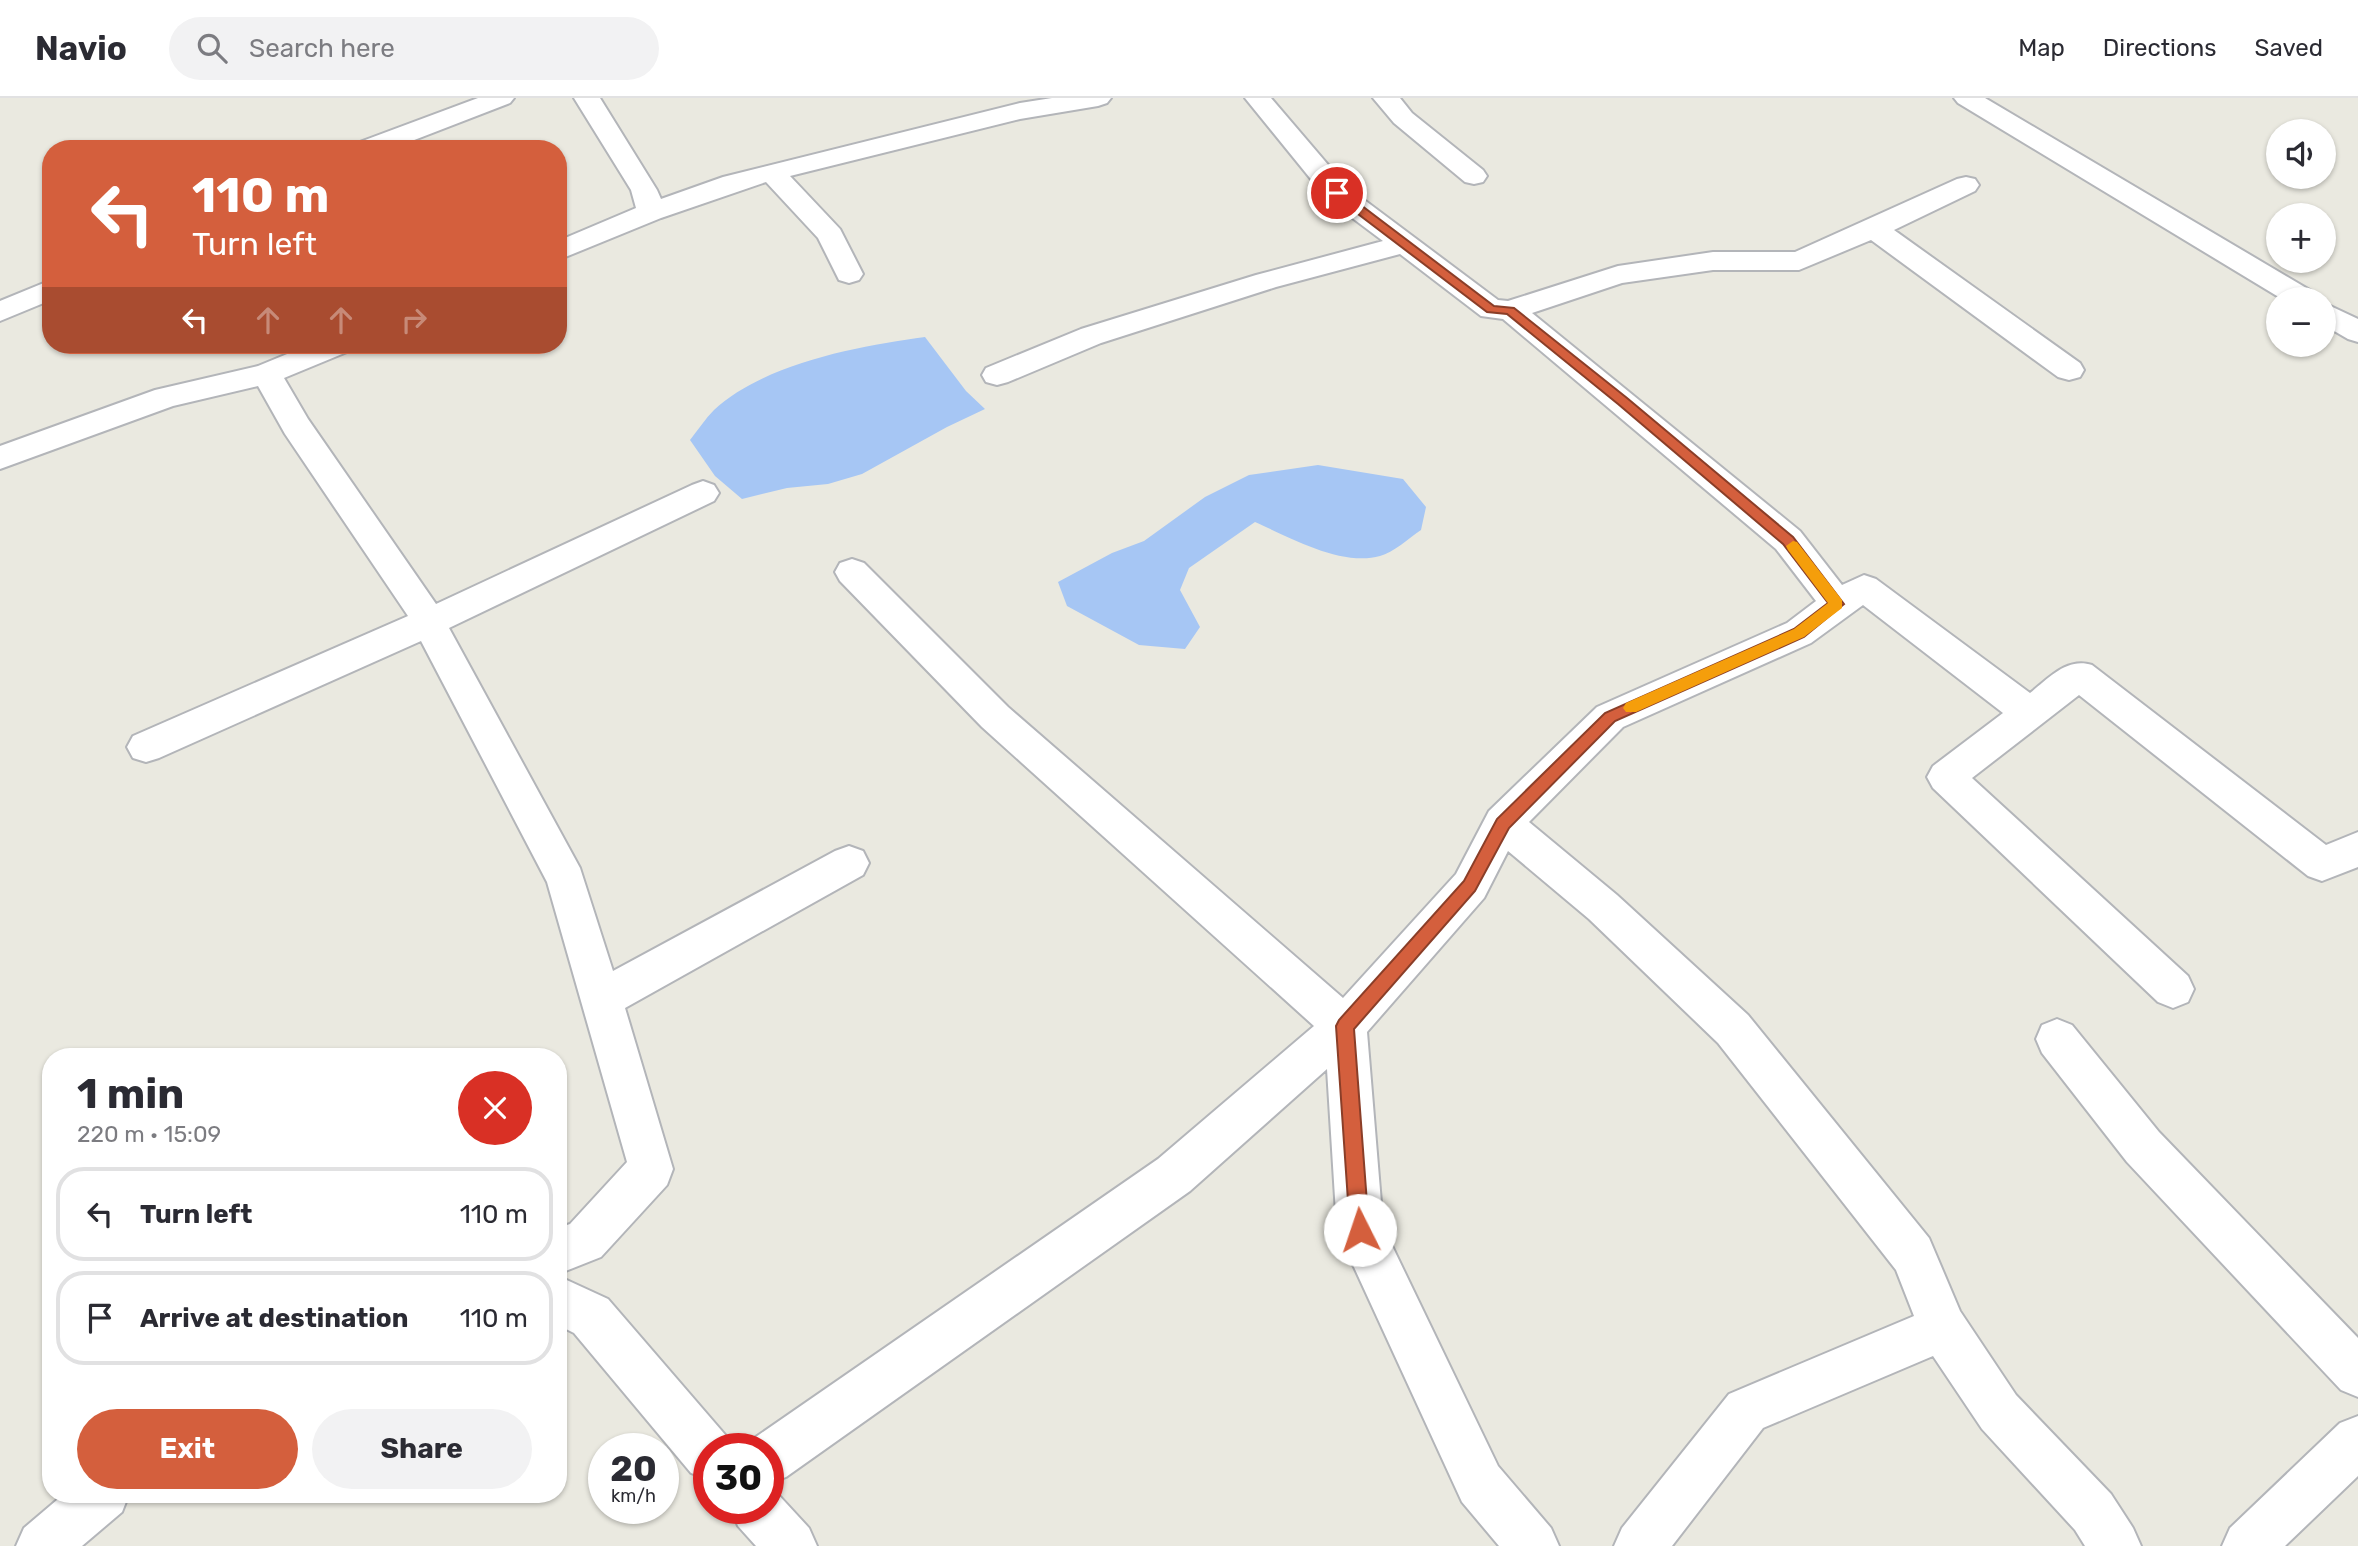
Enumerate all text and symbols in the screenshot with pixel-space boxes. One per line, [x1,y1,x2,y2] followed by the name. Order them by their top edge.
[169,17,659,80] search box
[35,29,127,68] text: Navio
[193,29,231,67] icon: search
[249,33,395,64] text: Search here
[2018,34,2065,62] text: Map
[2103,34,2216,62] text: Directions
[2254,34,2323,62] text: Saved
[2266,119,2336,357] map controls
[2266,119,2336,189] button: sound
[1307,163,1367,223] pin
[192,166,329,224] text: 110 m
[77,168,168,259] icon: left
[1318,174,1356,212] icon: arrive
[2266,203,2336,273] button: +
[192,225,317,263] text: Turn left
[2266,287,2336,357] button: −
[176,301,214,339] icon: left
[249,301,287,339] icon: ahead
[322,301,360,339] icon: ahead
[395,301,433,339] icon: right
[77,1069,184,1119] text: 1 min
[458,1071,532,1145] button: close
[77,1120,221,1148] text: 220 m · 15:09
[1323,1193,1397,1267] position arrow
[81,1195,119,1233] icon: left
[140,1199,252,1230] text: Turn left
[460,1199,528,1230] text: 110 m
[81,1299,119,1337] icon: arrive
[140,1303,408,1334] text: Arrive at destination
[460,1303,528,1334] text: 110 m
[77,1409,298,1489] button: Exit
[312,1409,532,1489] button: Share
[693,1433,784,1524] speed limit sign: 30
[610,1448,657,1490] text: 20
[611,1485,656,1507] text: km/h

